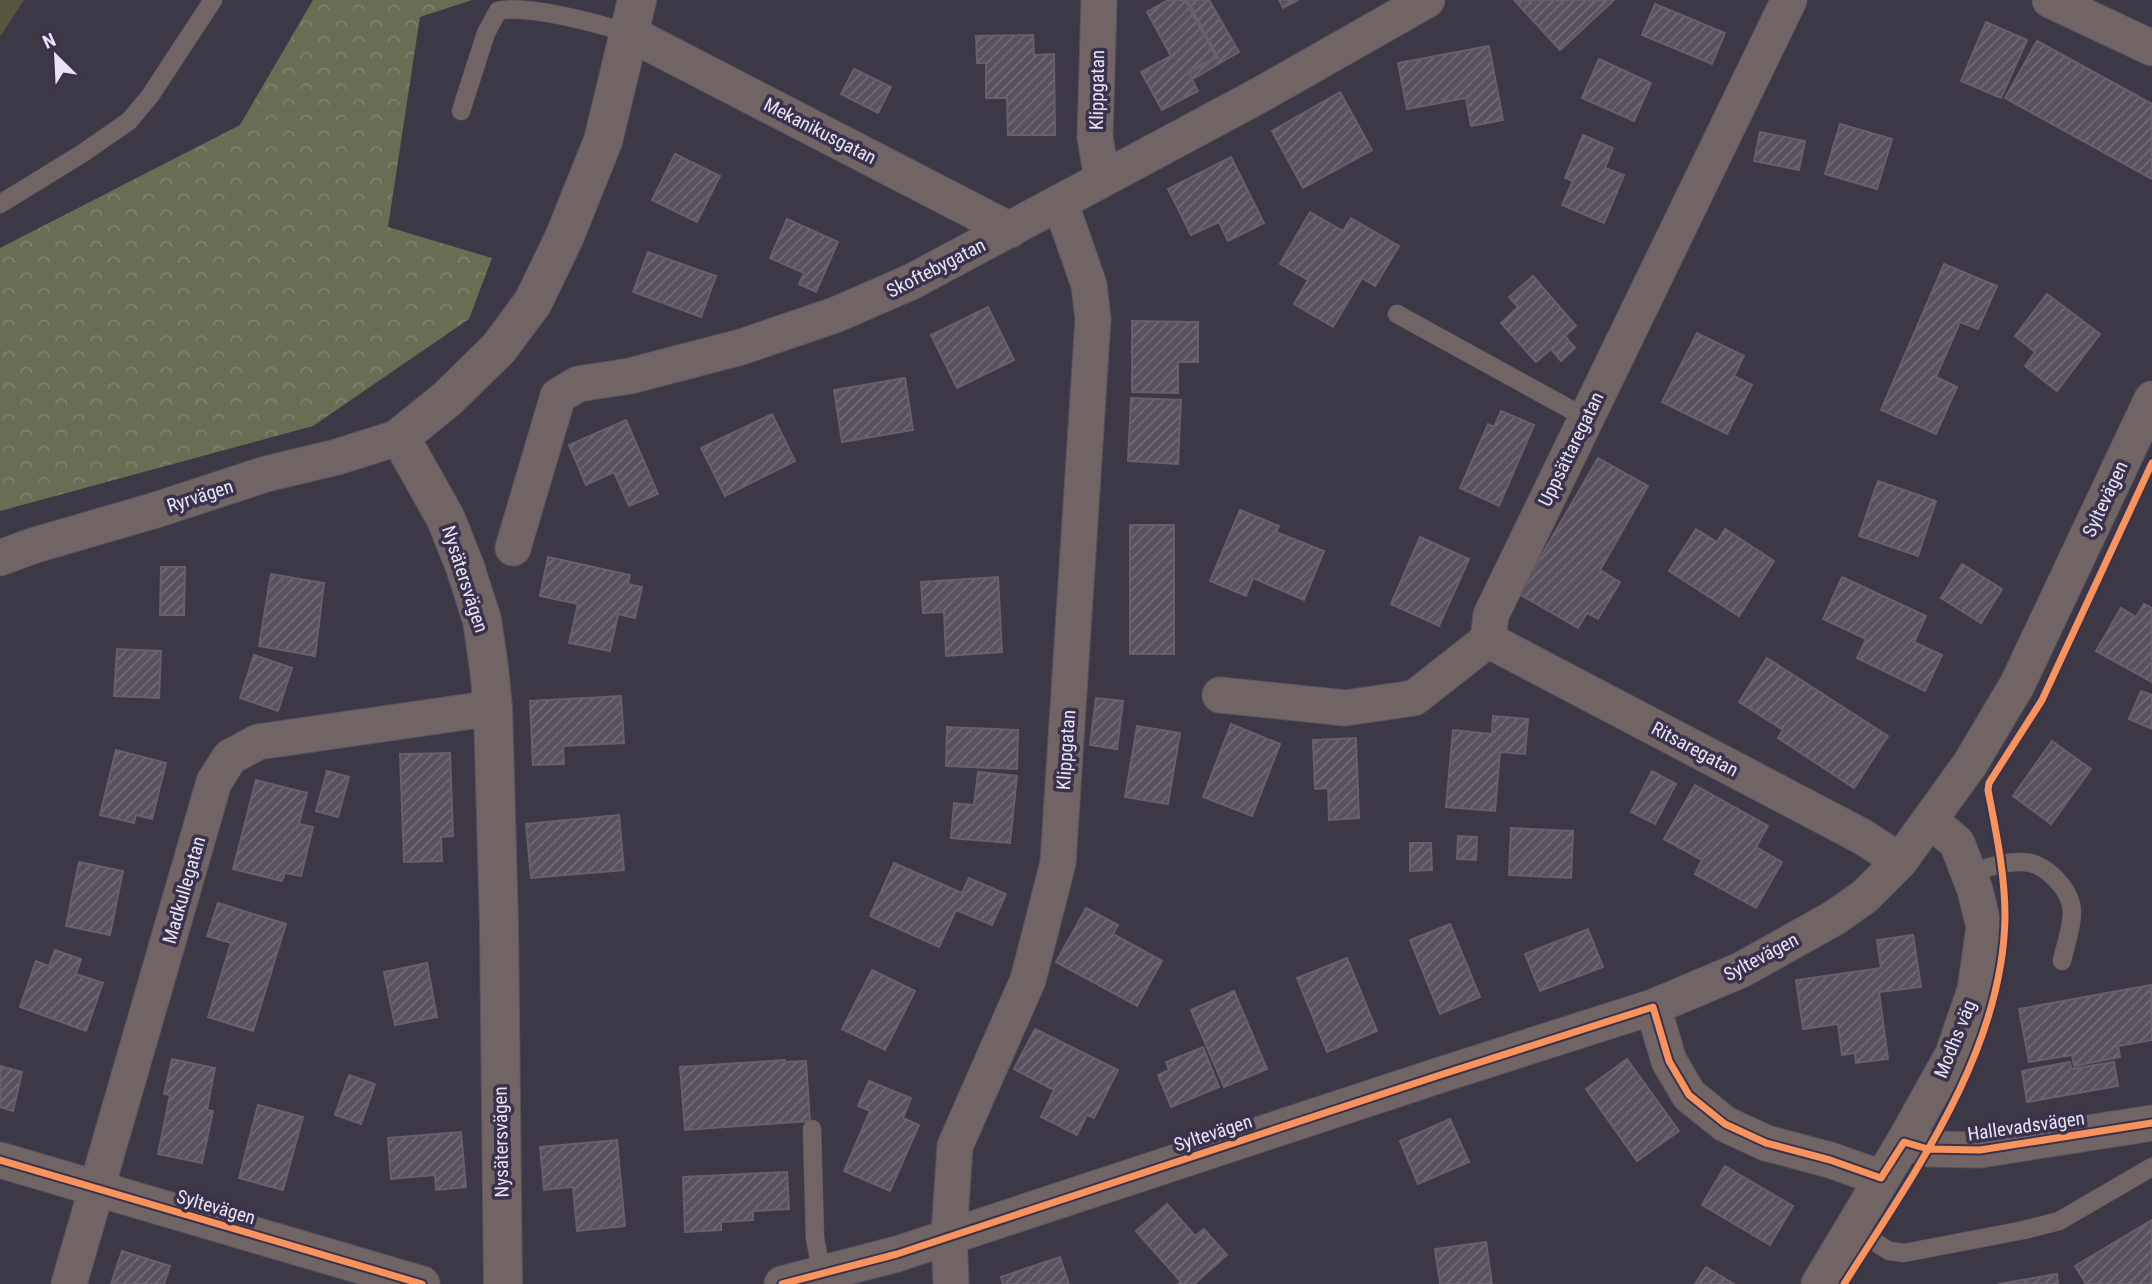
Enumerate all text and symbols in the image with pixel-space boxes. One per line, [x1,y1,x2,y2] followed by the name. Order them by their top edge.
[21,21,91,91] north arrow
[39,28,59,54] text: N
[1085,50,1109,130] street label: Klippgatan
[760,93,880,169] street label: Mekanikusgatan
[883,233,989,303] street label: Skoftebygatan
[1533,388,1609,510] street label: Uppsättaregatan
[2077,457,2133,541] street label: Syltevägen
[164,474,236,518] street label: Ryrvägen
[437,523,493,635] street label: Nysätersvägen
[1052,709,1080,791] street label: Klippgatan
[1648,717,1742,781] street label: Ritsaregatan
[158,834,210,946] street label: Madkullegatan
[1720,928,1802,986] street label: Syltevägen
[1929,997,1981,1081] street label: Modhs väg
[489,1086,513,1198] street label: Nysätersvägen
[1966,1106,2086,1146] street label: Hallevadsvägen
[1171,1110,1255,1156] street label: Syltevägen
[174,1185,258,1229] street label: Syltevägen

